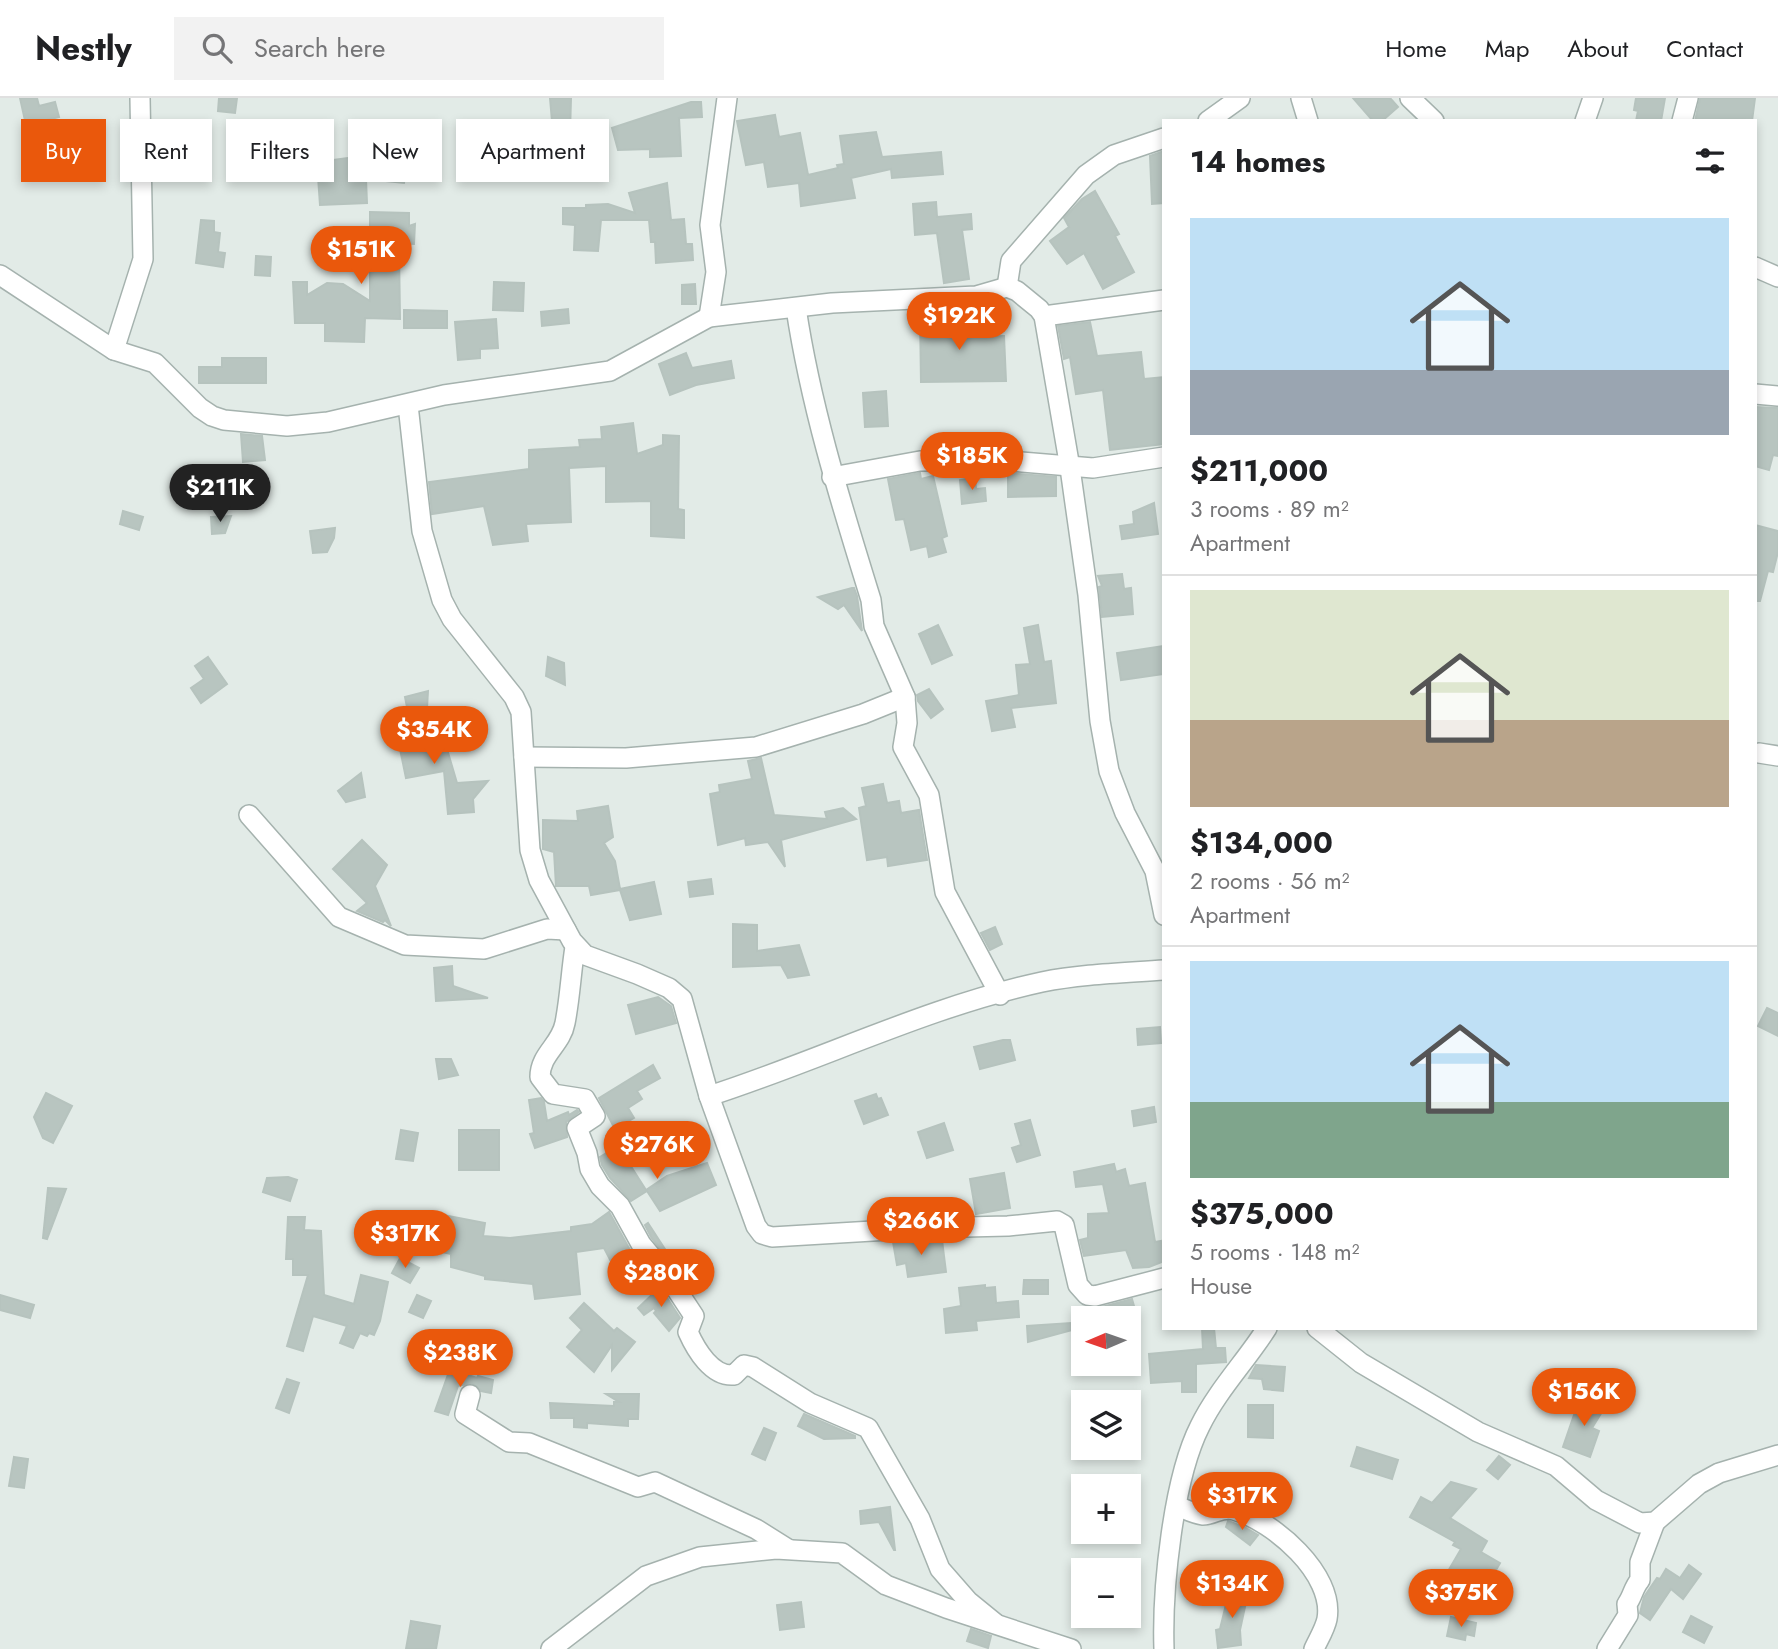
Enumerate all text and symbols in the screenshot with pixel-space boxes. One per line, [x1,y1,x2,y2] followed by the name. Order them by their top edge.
[174,17,664,80] search box
[35,25,132,72] text: Nestly
[198,29,236,67] icon: search
[254,29,385,67] text: Search here
[1385,31,1447,66] text: Home
[1485,31,1529,66] text: Map
[1567,31,1628,66] text: About
[1666,31,1743,66] text: Contact
[21,119,106,182] chip: Buy
[120,119,212,182] chip: Rent
[226,119,334,182] chip: Filters
[348,119,442,182] chip: New
[456,119,609,182] chip: Apartment
[1190,140,1325,183] text: 14 homes
[1691,142,1729,180] icon: filters
[312,226,410,286] pin: $151K
[327,232,395,266] text: $151K
[1397,263,1523,389] icon: home
[910,292,1008,352] pin: $192K
[923,298,995,332] text: $192K
[923,432,1021,492] pin: $185K
[936,438,1008,472] text: $185K
[1190,449,1328,492] text: $211,000
[171,464,269,524] pin: $211K
[186,470,254,504] text: $211K
[1190,492,1349,526] text: 3 rooms · 89 m²
[1190,526,1290,560] text: Apartment
[1397,635,1523,761] icon: home
[385,706,483,766] pin: $354K
[396,712,472,746] text: $354K
[1190,821,1333,864] text: $134,000
[1190,864,1350,898] text: 2 rooms · 56 m²
[1190,898,1290,932] text: Apartment
[1397,1006,1523,1132] icon: home
[608,1122,706,1181] pin: $276K
[620,1127,694,1161] text: $276K
[1190,1192,1334,1235] text: $375,000
[872,1198,970,1257] pin: $266K
[883,1203,959,1237] text: $266K
[356,1210,454,1270] pin: $317K
[370,1216,440,1250] text: $317K
[1190,1235,1360,1269] text: 5 rooms · 148 m²
[612,1250,710,1309] pin: $280K
[623,1255,699,1289] text: $280K
[1190,1269,1252,1303] text: House
[1071,1306,1141,1376] north arrow
[1071,1306,1141,1628] map controls
[411,1330,509,1389] pin: $238K
[423,1335,497,1369] text: $238K
[1535,1368,1633,1428] pin: $156K
[1548,1374,1620,1408] text: $156K
[1071,1390,1141,1460] button: layers
[1193,1472,1291,1532] pin: $317K
[1071,1474,1141,1544] button: +
[1207,1478,1277,1512] text: $317K
[1071,1558,1141,1628] button: −
[1183,1560,1281,1620] pin: $134K
[1196,1566,1268,1600] text: $134K
[1412,1570,1510,1629] pin: $375K
[1424,1575,1498,1609] text: $375K

